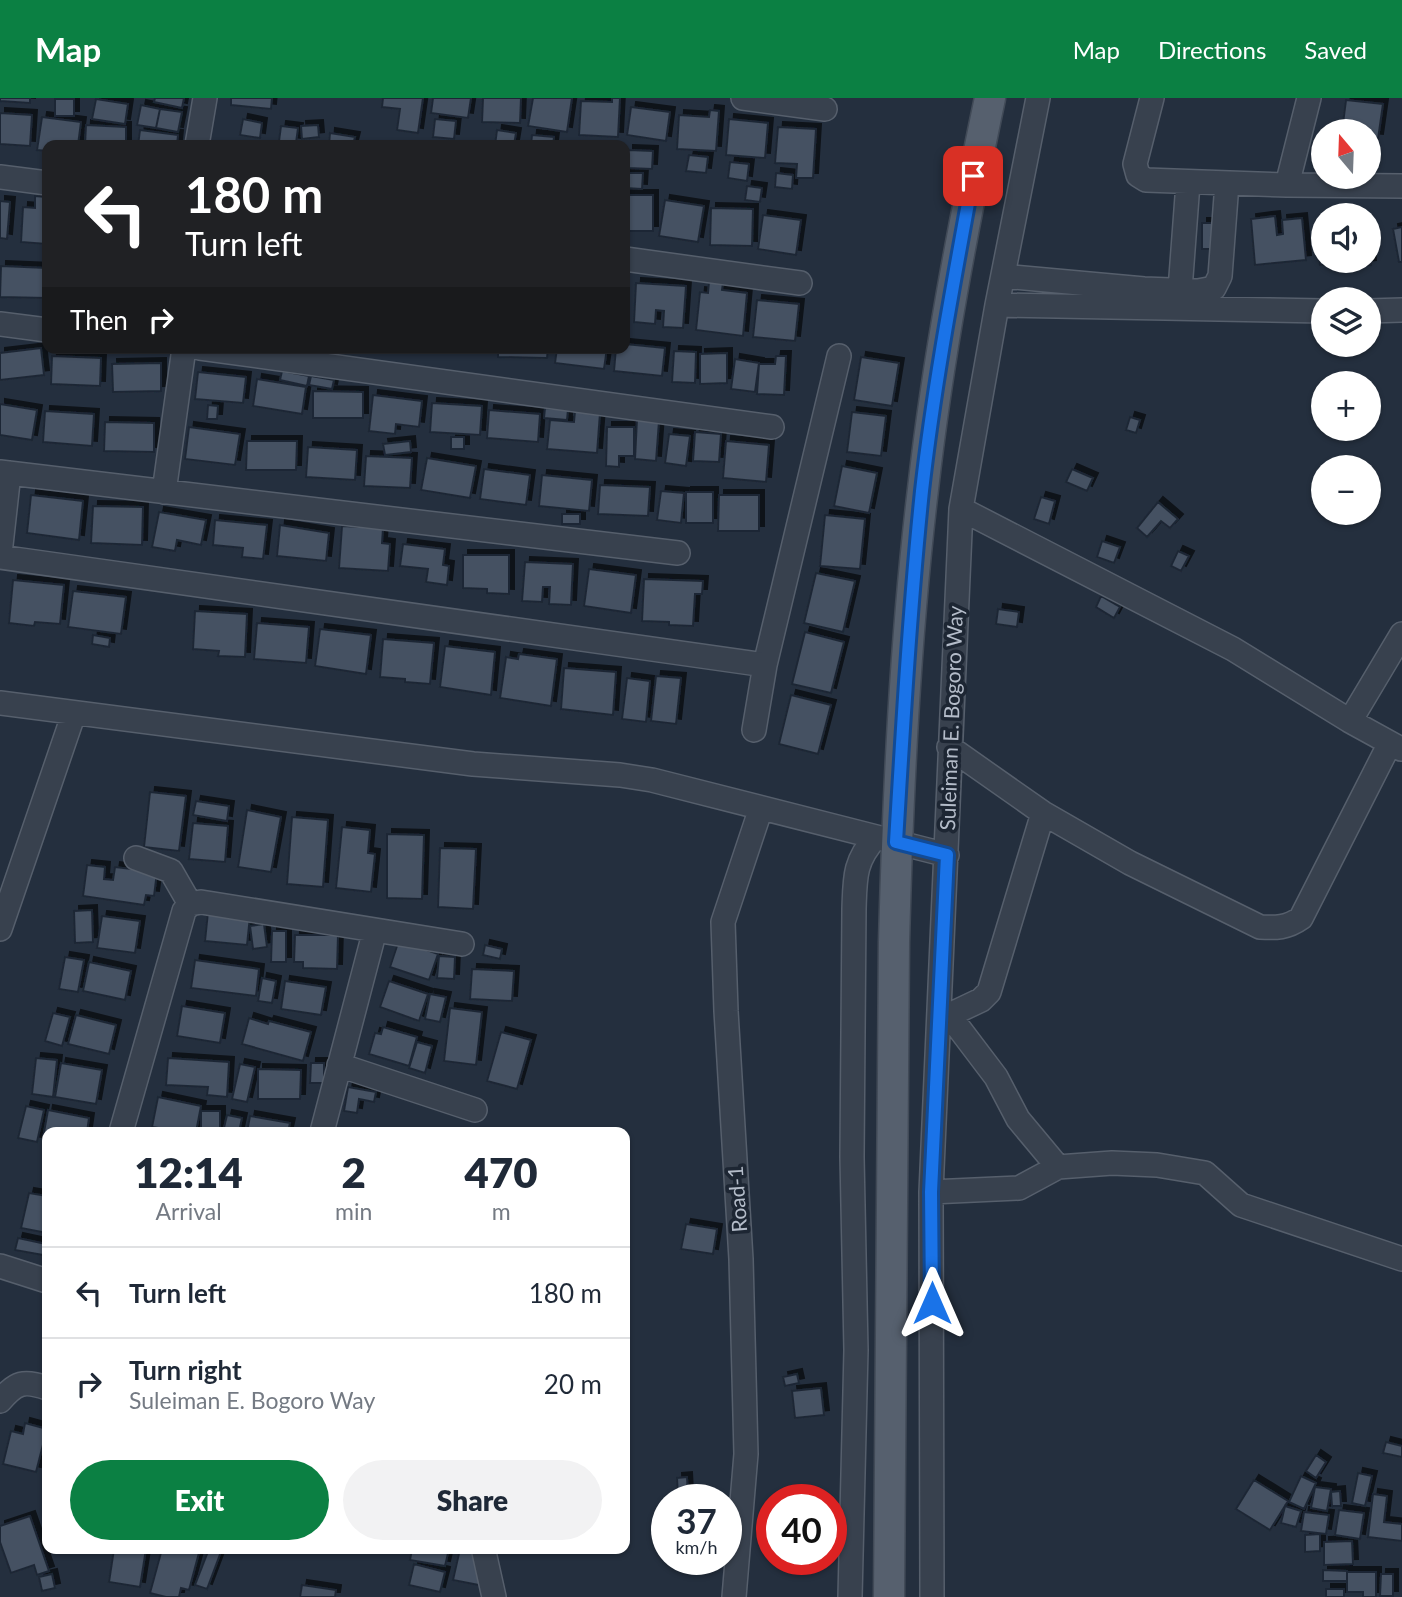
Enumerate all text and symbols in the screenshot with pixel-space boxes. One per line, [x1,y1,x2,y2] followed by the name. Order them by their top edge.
[35,29,101,69] text: Map
[1073,35,1120,64] text: Map
[1158,35,1266,64] text: Directions
[1304,35,1367,64] text: Saved
[1311,119,1381,189] north arrow
[1311,119,1381,525] map controls
[943,146,1003,206] pin
[954,157,992,195] icon: arrive
[185,165,323,223] text: 180 m
[70,168,161,259] icon: left
[1311,203,1381,273] button: sound
[185,224,302,263] text: Turn left
[1311,287,1381,357] button: layers
[142,301,180,339] icon: right
[70,304,128,336] text: Then
[1311,371,1381,441] button: +
[1311,455,1381,525] button: −
[934,605,967,831] street label: Suleiman E. Bogoro Way
[134,1147,243,1197] text: 12:14
[342,1147,366,1197] text: 2
[465,1147,538,1197] text: 470
[722,1165,751,1233] street label: Road-1
[155,1197,222,1225] text: Arrival
[335,1197,372,1225] text: min
[492,1197,511,1225] text: m
[895,1266,969,1340] position arrow
[70,1274,108,1312] icon: left
[129,1277,226,1309] text: Turn left
[529,1277,602,1309] text: 180 m
[129,1354,242,1386] text: Turn right
[70,1365,108,1403] icon: right
[544,1368,602,1400] text: 20 m
[129,1386,375,1414] text: Suleiman E. Bogoro Way
[70,1460,329,1540] button: Exit
[343,1460,602,1540] button: Share
[756,1484,847,1575] speed limit sign: 40
[676,1499,717,1541] text: 37
[675,1536,718,1558] text: km/h

